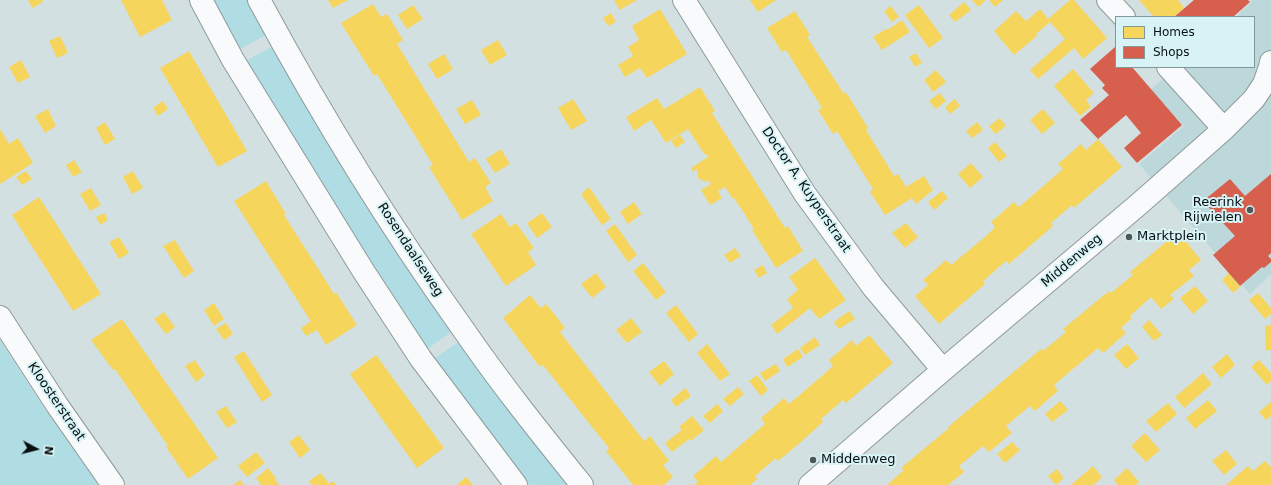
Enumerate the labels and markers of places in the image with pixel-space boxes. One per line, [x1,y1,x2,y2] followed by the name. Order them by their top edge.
[1184,195,1242,226] place label: Reerink Rijwielen
[1245,205,1255,215] marker: Reerink Rijwielen
[1137,229,1206,245] place label: Marktplein
[1124,232,1134,242] marker: Marktplein
[821,452,895,468] place label: Middenweg
[808,455,818,465] marker: Middenweg

